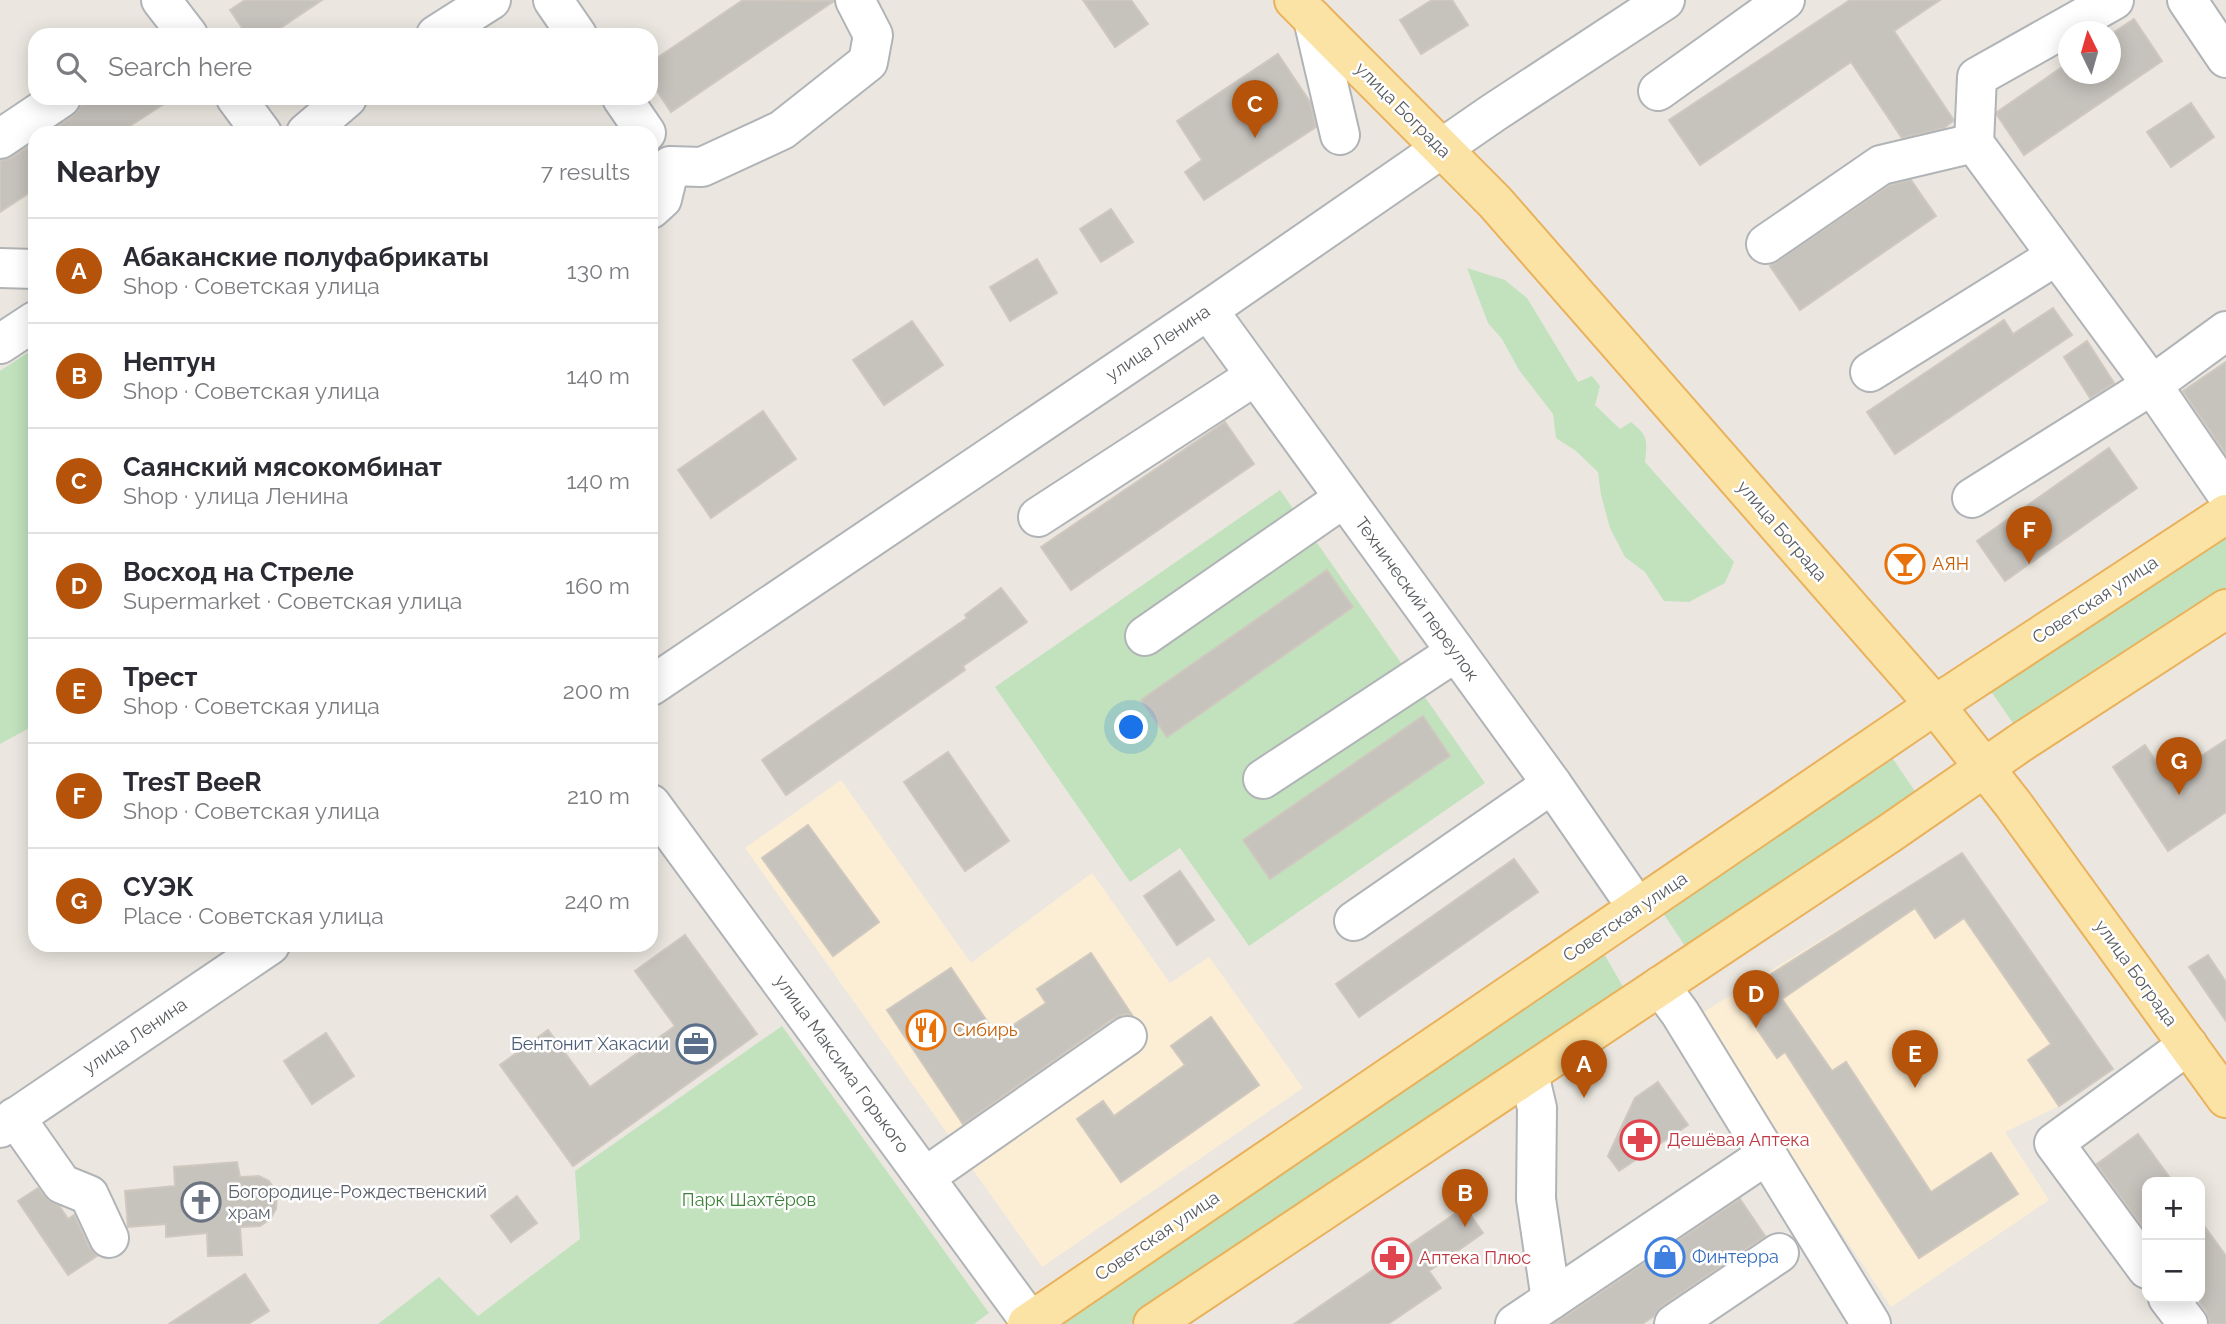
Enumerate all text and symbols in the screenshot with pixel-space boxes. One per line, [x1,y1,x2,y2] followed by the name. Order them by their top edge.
[2058,21,2121,84] north arrow
[28,28,658,105] search box
[52,48,90,86] icon: search
[108,52,252,82] text: Search here
[1351,58,1455,162] street label: улица Бограда
[1232,80,1278,138] pin: C
[56,154,160,189] text: Nearby
[541,158,630,185] text: 7 results
[123,242,489,272] text: Абаканские полуфабрикаты
[71,257,87,284] text: A
[567,257,630,284] text: 130 m
[123,272,380,299] text: Shop · Советская улица
[1102,300,1214,385] street label: улица Ленина
[123,347,216,377] text: Нептун
[71,362,87,389] text: B
[567,362,630,389] text: 140 m
[123,377,380,404] text: Shop · Советская улица
[123,452,442,482] text: Саянский мясокомбинат
[71,467,87,494] text: C
[567,467,630,494] text: 140 m
[1733,476,1832,585] street label: улица Бограда
[123,482,349,509] text: Shop · улица Ленина
[2006,506,2052,564] pin: F
[1351,513,1484,685] street label: Технический переулок
[1884,543,1926,585] bar icon: АЯН
[2028,551,2161,648] street label: Советская улица
[1932,553,1969,574] place label: АЯН
[123,557,354,587] text: Восход на Стреле
[71,572,87,599] text: D
[565,572,630,599] text: 160 m
[123,587,462,614] text: Supermarket · Советская улица
[123,662,197,692] text: Трест
[72,677,86,704] text: E
[563,677,630,704] text: 200 m
[123,692,380,719] text: Shop · Советская улица
[1114,710,1148,744] your location
[2156,737,2202,795] pin: G
[123,767,262,797] text: TresT BeeR
[72,782,86,809] text: F
[567,782,630,809] text: 210 m
[123,797,380,824] text: Shop · Советская улица
[1559,867,1691,966] street label: Советская улица
[123,872,194,902] text: СУЭК
[71,887,87,914] text: G
[564,887,630,914] text: 240 m
[123,902,384,929] text: Place · Советская улица
[2091,915,2182,1030] street label: улица Бограда
[1733,970,1779,1028] pin: D
[771,971,914,1157] street label: улица Максима Горького
[79,993,191,1078] street label: улица Ленина
[905,1009,947,1051] restaurant icon: Сибирь
[953,1019,1018,1040] place label: Сибирь
[675,1023,717,1065] office icon: Бентонит Хакасии
[1892,1030,1938,1088] pin: E
[511,1033,669,1054] place label: Бентонит Хакасии
[1561,1040,1607,1098] pin: A
[1619,1119,1661,1161] pharmacy icon: Дешёвая Аптека
[1667,1129,1809,1150] place label: Дешёвая Аптека
[1442,1169,1488,1227] pin: B
[2142,1177,2205,1303] map controls
[2142,1177,2205,1240] button: +
[180,1181,222,1223] church icon: Богородице-Рождественский храм
[228,1181,487,1223] place label: Богородице-Рождественский храм
[1091,1186,1223,1285] street label: Советская улица
[682,1189,816,1210] park label: Парк Шахтёров
[1644,1236,1686,1278] shop icon: Финтерра
[1371,1237,1413,1279] pharmacy icon: Аптека Плюс
[2142,1240,2205,1303] button: −
[1692,1246,1779,1267] place label: Финтерра
[1419,1247,1531,1268] place label: Аптека Плюс

